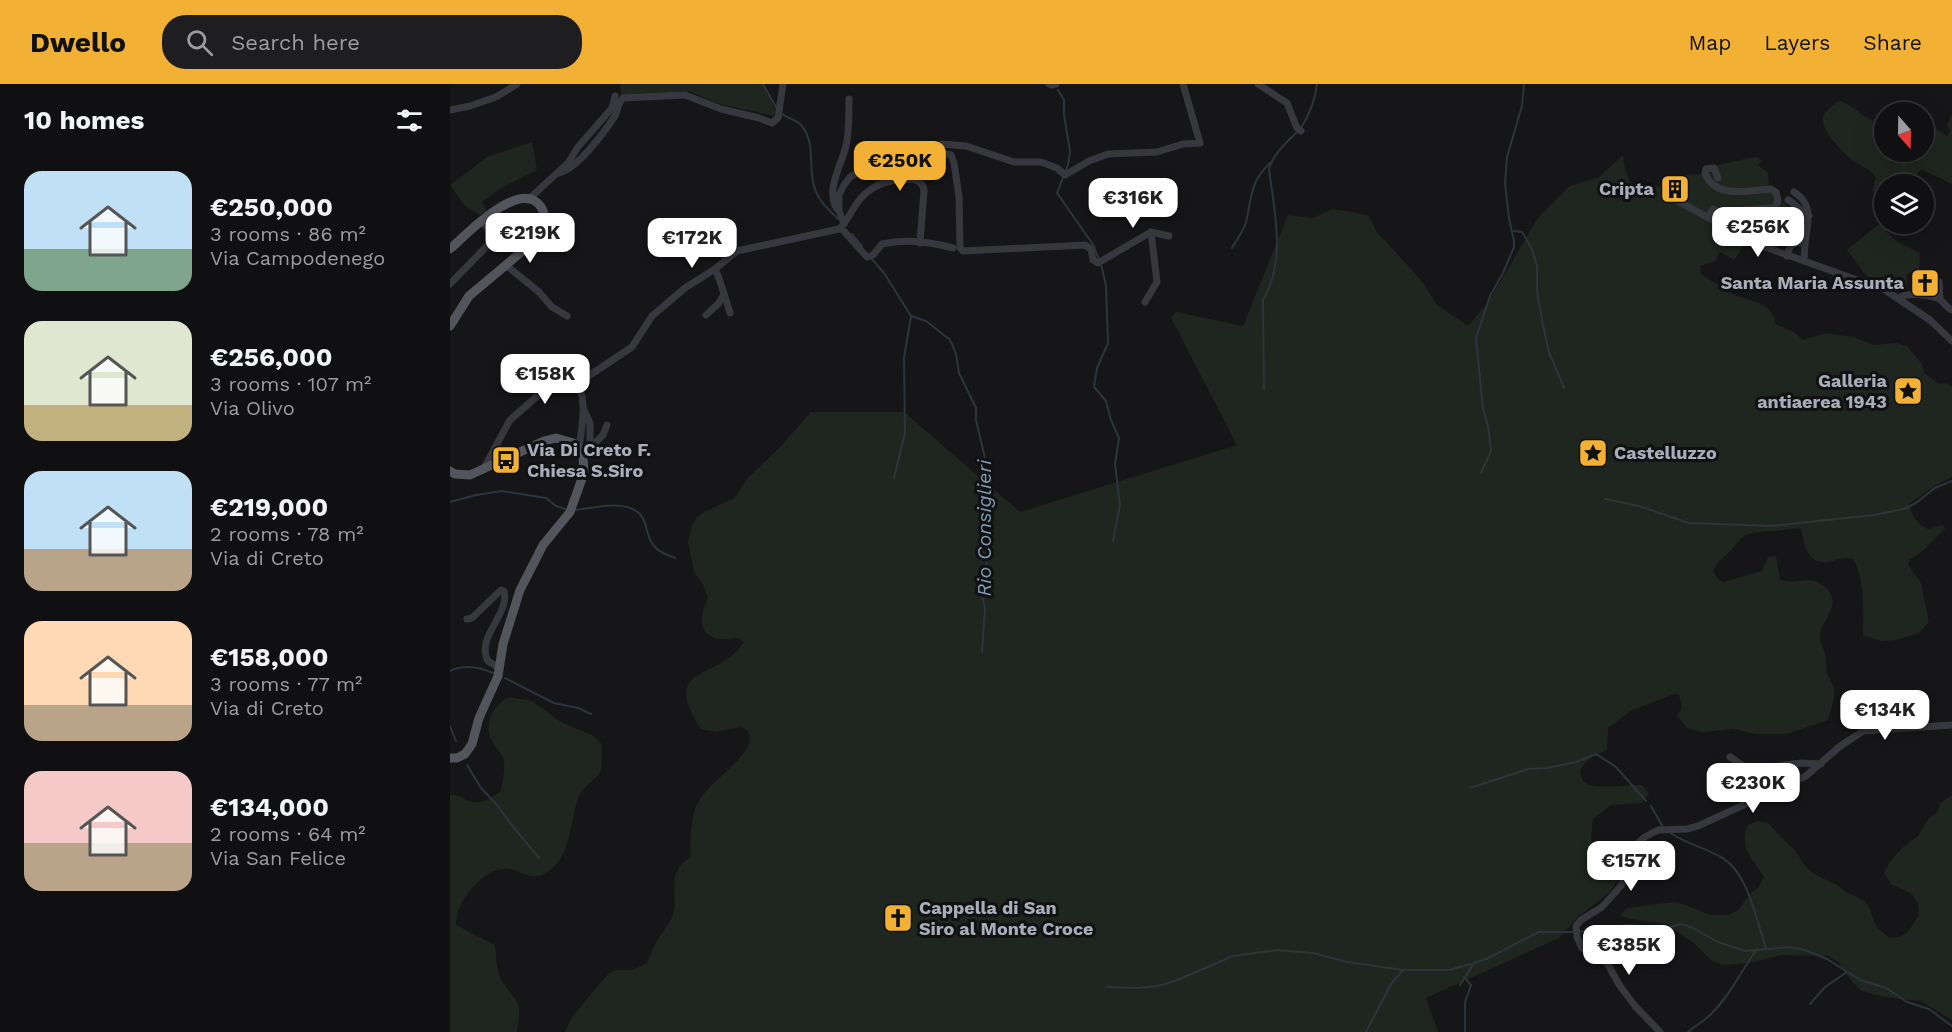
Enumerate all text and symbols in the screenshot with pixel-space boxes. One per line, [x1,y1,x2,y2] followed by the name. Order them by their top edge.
[162,15,582,69] search box
[30,26,126,59] text: Dwello
[183,26,216,59] icon: search
[231,30,360,55] text: Search here
[1688,30,1731,55] text: Map
[1764,30,1830,55] text: Layers
[1863,30,1922,55] text: Share
[1874,102,1934,162] north arrow
[1874,102,1934,234] map controls
[393,104,426,137] icon: filters
[24,105,144,135] text: 10 homes
[858,141,942,192] pin: €250K
[868,148,932,172] text: €250K
[1659,173,1691,205] building icon: Cripta
[1874,174,1934,234] button: layers
[1091,178,1175,229] pin: €316K
[1599,178,1655,199] place label: Cripta
[1103,185,1163,209] text: €316K
[210,192,333,222] text: €250,000
[72,195,144,267] icon: home
[1716,207,1800,258] pin: €256K
[488,213,572,264] pin: €219K
[1726,214,1790,238] text: €256K
[650,218,734,269] pin: €172K
[500,220,560,244] text: €219K
[210,222,366,246] text: 3 rooms · 86 m²
[662,225,722,249] text: €172K
[210,246,385,270] text: Via Campodenego
[1909,267,1941,299] church icon: Santa Maria Assunta
[1721,272,1905,293] place label: Santa Maria Assunta
[210,342,332,372] text: €256,000
[72,345,144,417] icon: home
[503,354,587,405] pin: €158K
[515,361,575,385] text: €158K
[1757,370,1888,412] place label: Galleria antiaerea 1943
[210,372,371,396] text: 3 rooms · 107 m²
[1892,375,1924,407] place icon: Galleria antiaerea 1943
[210,396,295,420] text: Via Olivo
[1577,437,1609,469] place icon: Castelluzzo
[527,439,651,481] place label: Via Di Creto F. Chiesa S.Siro
[1614,442,1717,463] place label: Castelluzzo
[490,444,522,476] bus stop icon: Via Di Creto F. Chiesa S.Siro
[972,459,996,596] water label: Rio Consiglieri
[210,492,328,522] text: €219,000
[72,495,144,567] icon: home
[210,522,364,546] text: 2 rooms · 78 m²
[210,546,324,570] text: Via di Creto
[210,642,328,672] text: €158,000
[72,645,144,717] icon: home
[210,672,362,696] text: 3 rooms · 77 m²
[1843,690,1927,741] pin: €134K
[210,696,324,720] text: Via di Creto
[1854,697,1916,721] text: €134K
[1711,763,1795,814] pin: €230K
[1721,770,1785,794] text: €230K
[210,792,329,822] text: €134,000
[72,795,144,867] icon: home
[210,822,366,846] text: 2 rooms · 64 m²
[1589,841,1673,892] pin: €157K
[210,846,346,870] text: Via San Felice
[1601,848,1661,872] text: €157K
[919,897,1094,939] place label: Cappella di San Siro al Monte Croce
[882,902,914,934] church icon: Cappella di San Siro al Monte Croce
[1587,925,1671,976] pin: €385K
[1597,932,1661,956] text: €385K

